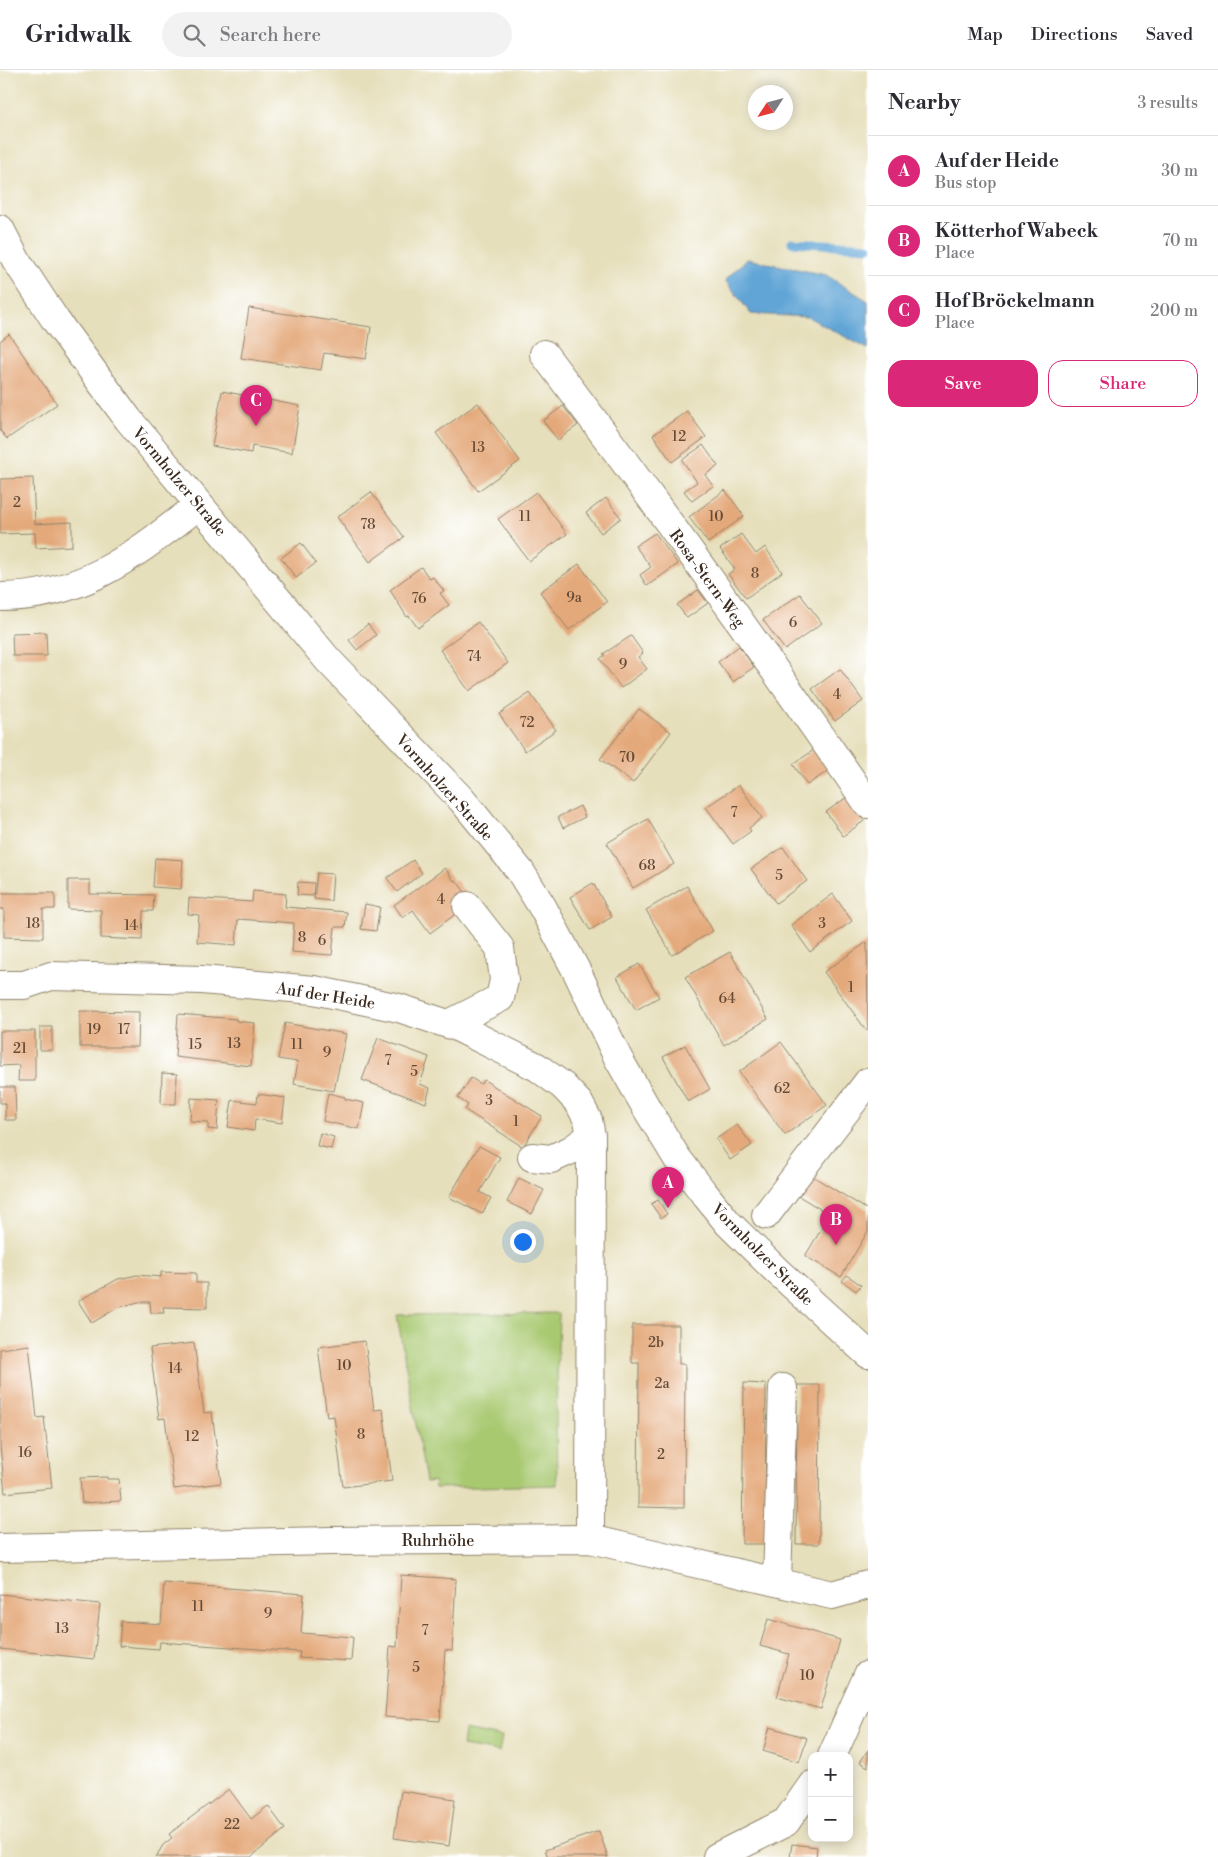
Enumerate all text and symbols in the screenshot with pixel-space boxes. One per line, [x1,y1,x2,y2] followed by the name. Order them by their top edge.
[162,12,512,57] search box
[25,20,132,50] text: Gridwalk
[180,21,208,49] icon: search
[220,23,321,47] text: Search here
[967,23,1003,46] text: Map
[1031,23,1118,46] text: Directions
[1146,23,1193,46] text: Saved
[748,85,793,130] north arrow
[888,90,961,116] text: Nearby
[1137,93,1198,113] text: 3 results
[935,149,1059,173] text: Auf der Heide
[898,161,910,181] text: A
[1161,161,1198,181] text: 30 m
[935,173,997,193] text: Bus stop
[935,219,1098,243] text: Kötterhof Wabeck
[898,231,910,251] text: B
[1162,231,1198,251] text: 70 m
[935,243,975,263] text: Place
[935,289,1095,313] text: Hof Bröckelmann
[898,301,910,321] text: C
[1150,301,1198,321] text: 200 m
[935,313,975,333] text: Place
[888,360,1038,407] button: Save
[1048,360,1198,407] button: Share
[240,385,272,426] pin: C
[127,422,231,540] street label: Vormholzer Straße
[672,428,686,446] house number: 12
[471,439,485,457] house number: 13
[13,494,21,512] house number: 2
[519,508,531,526] house number: 11
[709,508,723,526] house number: 10
[360,516,376,534] house number: 78
[665,526,750,632] street label: Rosa-Stern-Weg
[751,565,759,583] house number: 8
[566,589,583,607] house number: 9a
[411,590,427,608] house number: 76
[789,614,798,632] house number: 6
[467,648,481,666] house number: 74
[619,656,627,674] house number: 9
[833,686,841,704] house number: 4
[520,714,534,732] house number: 72
[391,730,497,845] street label: Vormholzer Straße
[619,749,635,767] house number: 70
[730,804,738,822] house number: 7
[638,857,656,875] house number: 68
[775,867,783,885] house number: 5
[437,891,445,909] house number: 4
[26,915,40,933] house number: 18
[818,915,826,933] house number: 3
[124,917,138,935] house number: 14
[298,929,306,947] house number: 8
[318,932,327,950] house number: 6
[274,978,377,1014] street label: Auf der Heide
[848,979,854,997] house number: 1
[718,990,736,1008] house number: 64
[87,1021,101,1039] house number: 19
[118,1021,130,1039] house number: 17
[227,1035,241,1053] house number: 13
[188,1036,202,1054] house number: 15
[291,1036,303,1054] house number: 11
[13,1040,27,1058] house number: 21
[323,1044,331,1062] house number: 9
[384,1052,392,1070] house number: 7
[410,1063,418,1081] house number: 5
[774,1080,790,1098] house number: 62
[485,1092,493,1110] house number: 3
[513,1113,519,1131] house number: 1
[652,1167,684,1208] pin: A
[706,1199,818,1310] street label: Vormholzer Straße
[820,1204,852,1245] pin: B
[510,1229,536,1255] your location
[648,1334,664,1352] house number: 2b
[337,1357,351,1375] house number: 10
[168,1360,182,1378] house number: 14
[654,1375,670,1393] house number: 2a
[357,1426,365,1444] house number: 8
[185,1428,199,1446] house number: 12
[18,1444,33,1462] house number: 16
[657,1446,665,1464] house number: 2
[402,1531,474,1551] street label: Ruhrhöhe
[192,1598,204,1616] house number: 11
[264,1605,272,1623] house number: 9
[55,1620,69,1638] house number: 13
[421,1622,429,1640] house number: 7
[412,1659,420,1677] house number: 5
[800,1667,814,1685] house number: 10
[808,1752,853,1842] map controls
[808,1752,853,1797] button: +
[808,1797,853,1842] button: −
[224,1816,240,1834] house number: 22

